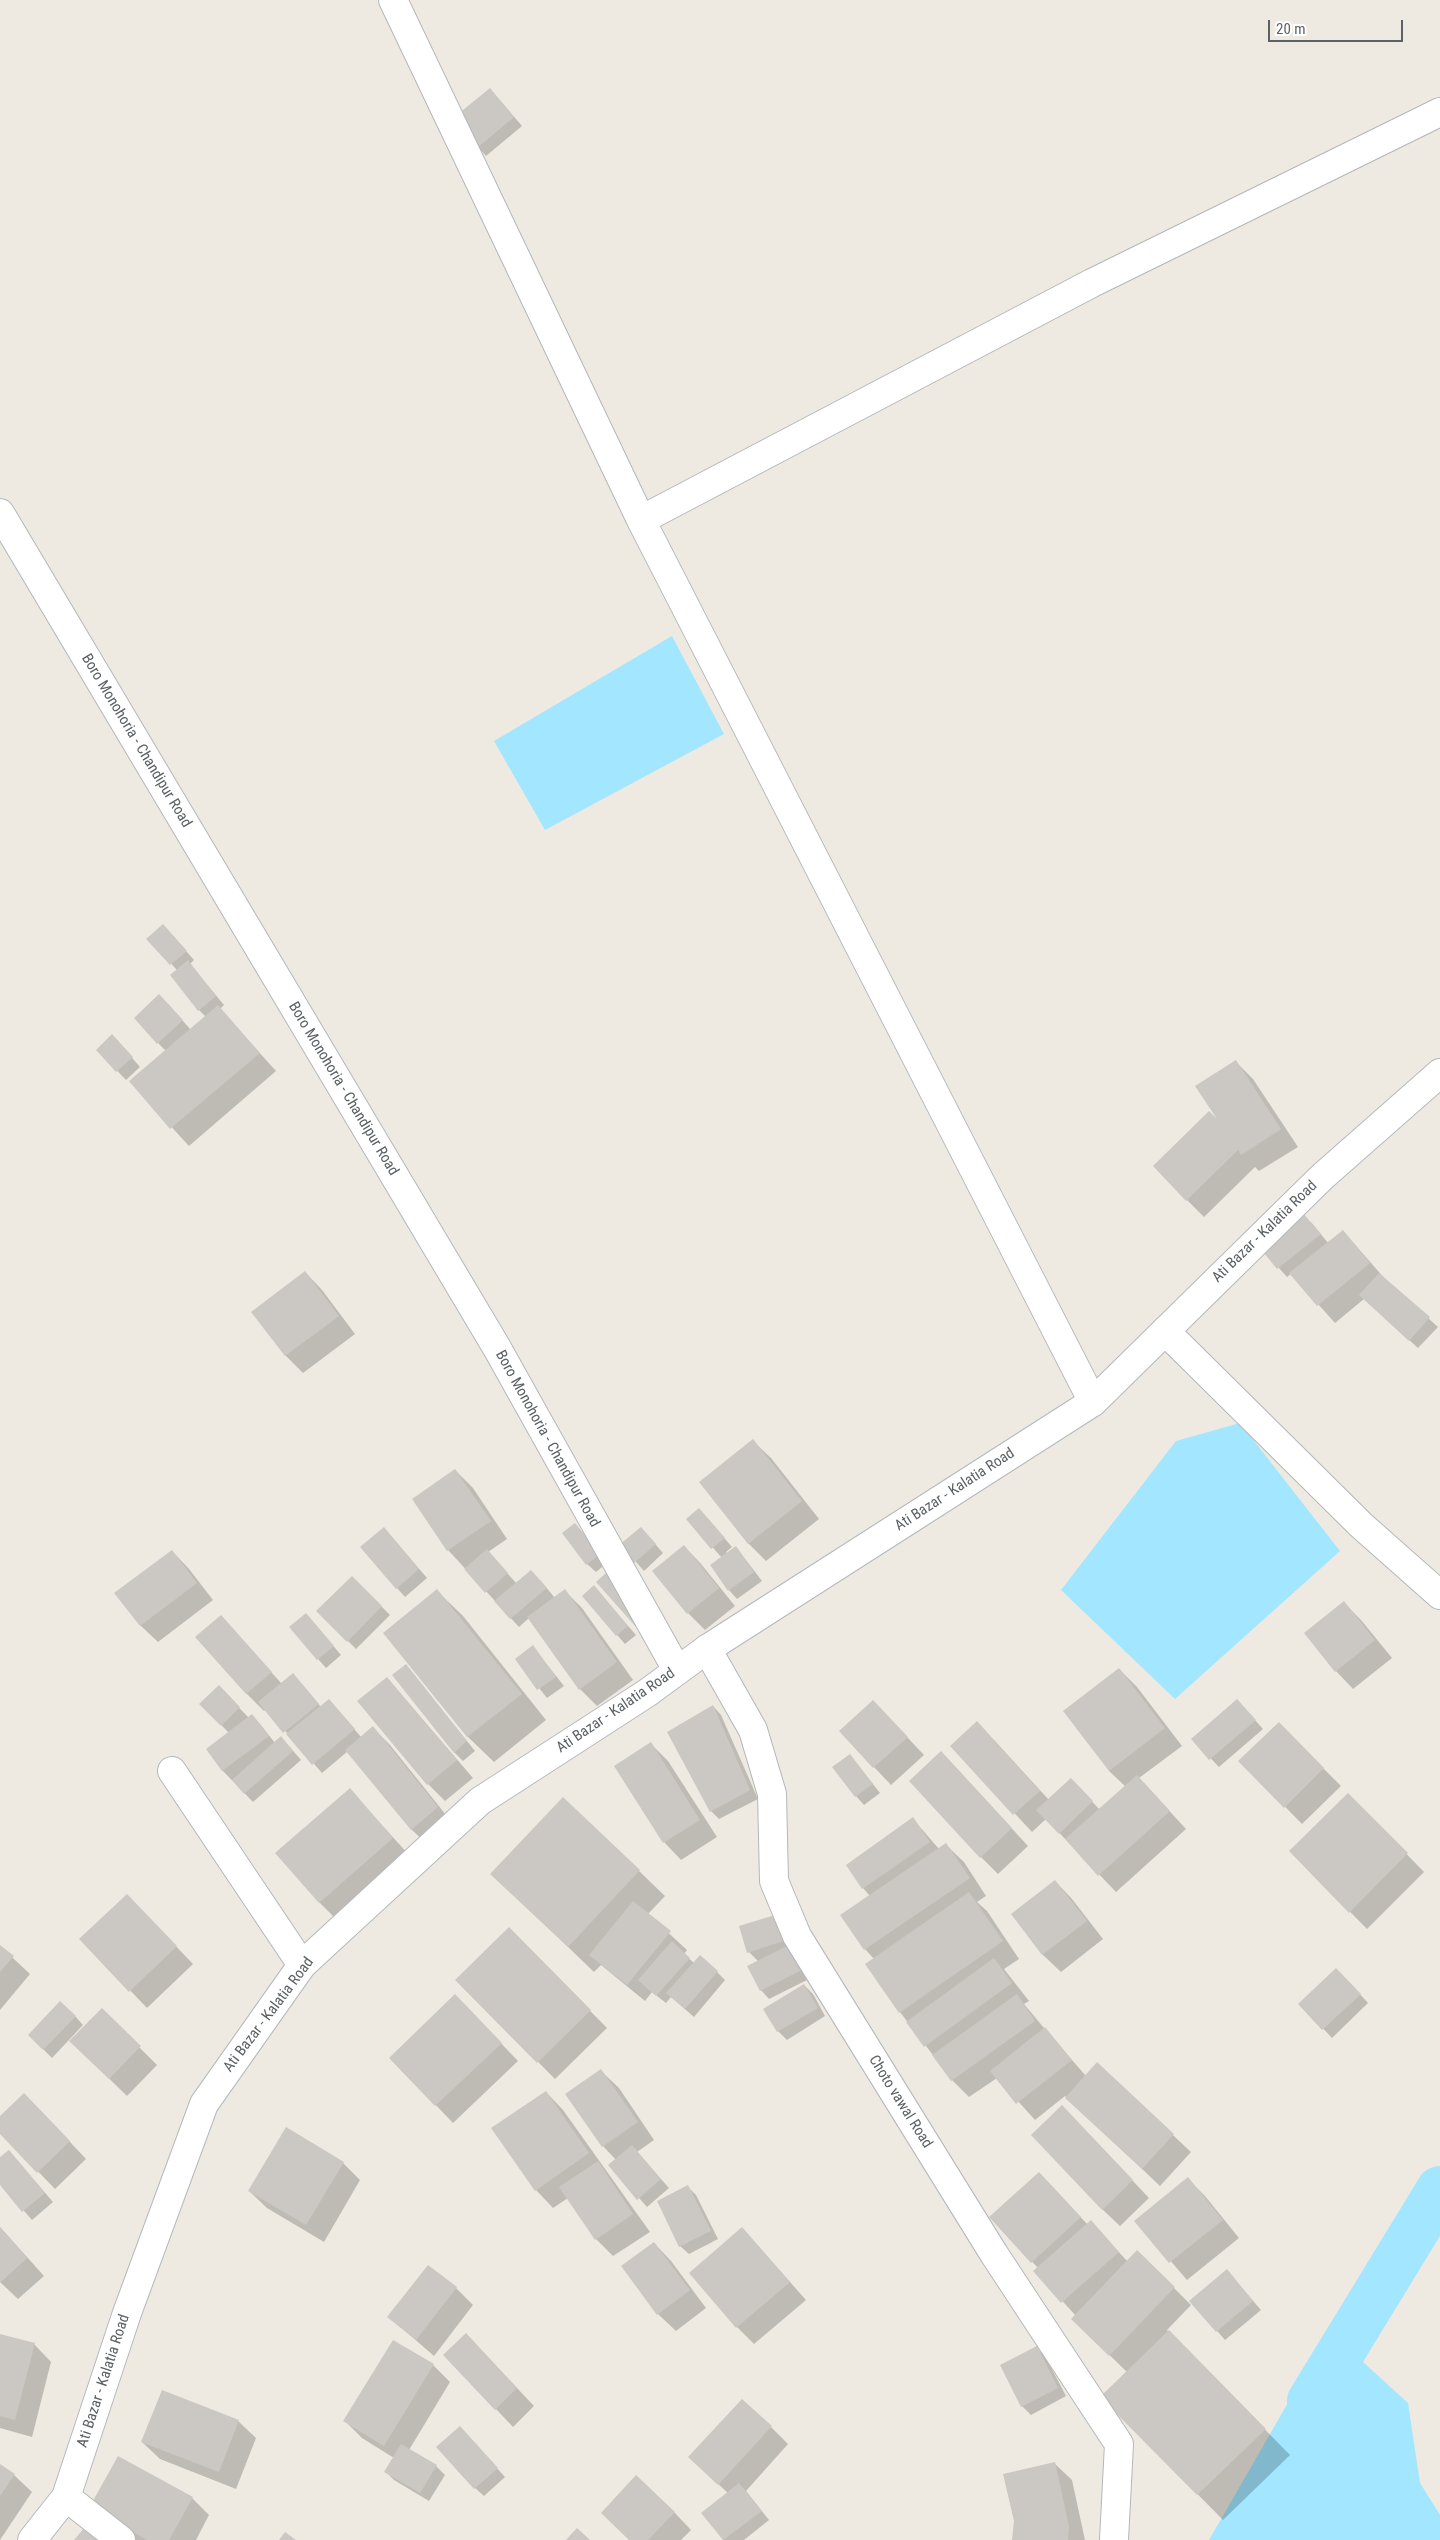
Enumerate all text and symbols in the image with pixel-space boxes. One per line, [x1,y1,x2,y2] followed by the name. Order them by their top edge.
[1270,10,1405,42] scale bar
[1276,20,1306,38] text: 20 m
[77,651,195,831] street label: Boro Monohoria - Chandipur Road
[284,999,402,1179] street label: Boro Monohoria - Chandipur Road
[1209,1177,1321,1287] street label: Ati Bazar - Kalatia Road
[491,1348,603,1530] street label: Boro Monohoria - Chandipur Road
[892,1445,1018,1535] street label: Ati Bazar - Kalatia Road
[553,1665,679,1757] street label: Ati Bazar - Kalatia Road
[220,1954,318,2076] street label: Ati Bazar - Kalatia Road
[864,2052,936,2152] street label: Choto vawal Road
[74,2312,134,2450] street label: Ati Bazar - Kalatia Road

